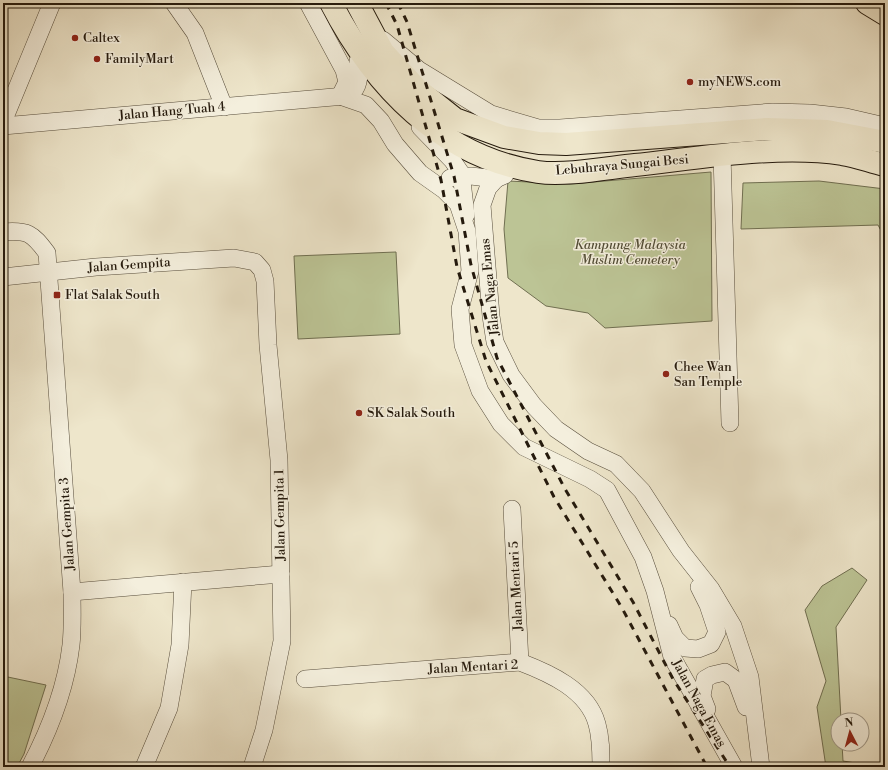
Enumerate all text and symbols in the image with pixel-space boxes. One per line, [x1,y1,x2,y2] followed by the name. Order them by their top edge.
[83,30,120,46] place label: Caltex
[70,33,80,43] marker: Caltex
[105,51,174,67] place label: FamilyMart
[92,54,102,64] marker: FamilyMart
[698,74,782,90] place label: myNEWS.com
[685,77,695,87] marker: myNEWS.com
[117,98,226,124] street label: Jalan Hang Tuah 4
[555,151,689,179] street label: Lebuhraya Sungai Besi
[477,237,503,337] street label: Jalan Naga Emas
[574,237,686,268] park label: Kampung Malaysia Muslim Cemetery
[86,254,172,276] street label: Jalan Gempita
[65,287,160,303] place label: Flat Salak South
[52,290,62,300] marker: Flat Salak South
[674,359,743,390] place label: Chee Wan San Temple
[661,369,671,379] marker: Chee Wan San Temple
[367,405,455,421] place label: SK Salak South
[354,408,364,418] marker: SK Salak South
[271,469,289,562] street label: Jalan Gempita 1
[56,477,78,572] street label: Jalan Gempita 3
[506,541,526,632] street label: Jalan Mentari 5
[668,656,730,750] street label: Jalan Naga Emas
[426,657,519,677] street label: Jalan Mentari 2
[830,712,870,752] north arrow
[844,716,854,730] text: N

